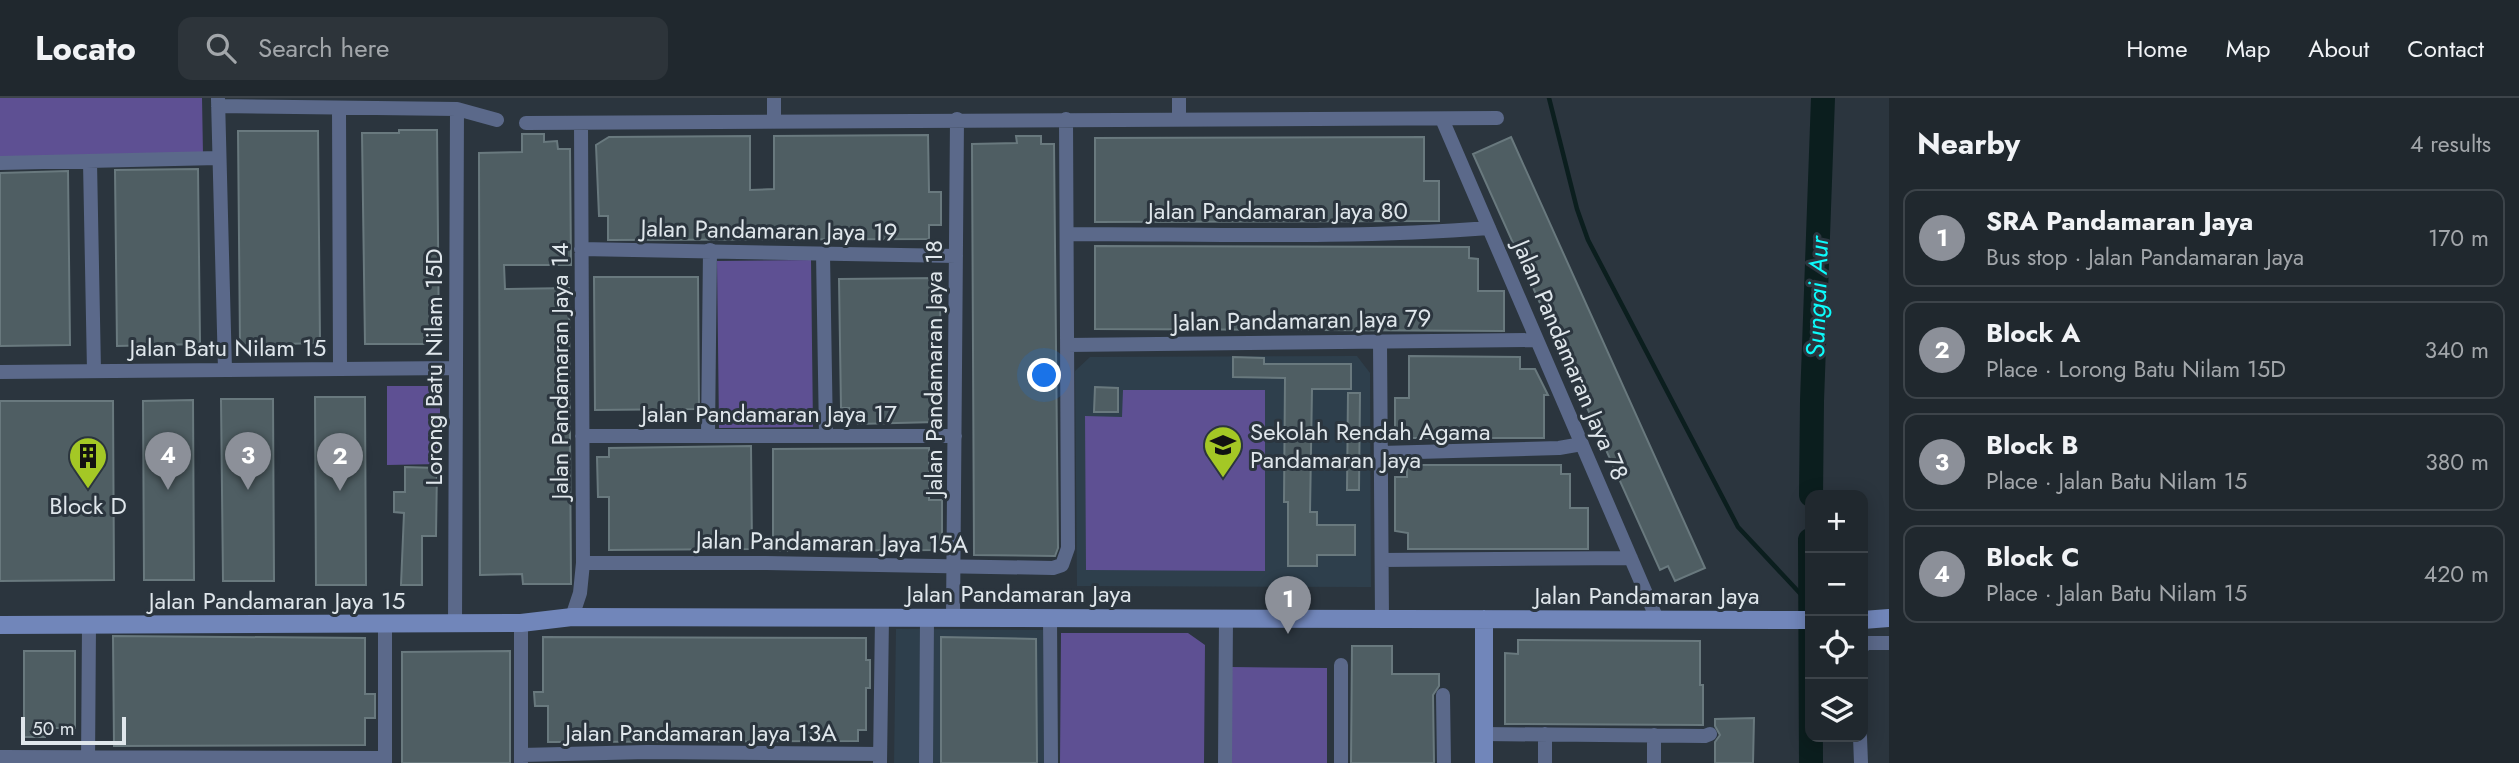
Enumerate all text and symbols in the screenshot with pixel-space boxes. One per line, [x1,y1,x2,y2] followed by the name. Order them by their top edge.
[178,17,668,80] search box
[35,25,136,72] text: Locato
[202,29,240,67] icon: search
[258,29,389,67] text: Search here
[2126,31,2188,66] text: Home
[2226,31,2270,66] text: Map
[2308,31,2369,66] text: About
[2407,31,2484,66] text: Contact
[1917,122,2020,165] text: Nearby
[2410,127,2491,161] text: 4 results
[1145,193,1408,228] street label: Jalan Pandamaran Jaya 80
[1986,202,2253,240] text: SRA Pandamaran Jaya
[637,210,898,250] street label: Jalan Pandamaran Jaya 19
[1936,221,1948,255] text: 1
[2428,221,2489,255] text: 170 m
[1503,232,1638,486] street label: Jalan Pandamaran Jaya 78
[1796,234,1838,358] water label: Sungai Aur
[916,240,951,499] street label: Jalan Pandamaran Jaya 18
[1986,240,2304,274] text: Bus stop · Jalan Pandamaran Jaya
[542,242,577,503] street label: Jalan Pandamaran Jaya 14
[416,248,451,486] street label: Lorong Batu Nilam 15D
[1169,300,1432,340] street label: Jalan Pandamaran Jaya 79
[1986,314,2080,352] text: Block A
[127,330,326,365] street label: Jalan Batu Nilam 15
[1934,333,1950,367] text: 2
[2424,333,2489,367] text: 340 m
[1986,352,2286,386] text: Place · Lorong Batu Nilam 15D
[1027,358,1061,392] your location
[638,396,897,431] street label: Jalan Pandamaran Jaya 17
[1250,414,1490,477] place label: Sekolah Rendah Agama Pandamaran Jaya
[1202,424,1244,479] school or university icon: Sekolah Rendah Agama Pandamaran Jaya
[1986,426,2079,464] text: Block B
[145,432,191,490] pin: 4
[225,432,271,490] pin: 3
[317,433,363,491] pin: 2
[67,435,109,490] building icon: Block D
[1935,445,1949,479] text: 3
[2425,445,2489,479] text: 380 m
[1986,464,2247,498] text: Place · Jalan Batu Nilam 15
[49,488,127,523] place label: Block D
[1805,490,1868,742] map controls
[1805,490,1868,553] button: +
[692,522,969,562] street label: Jalan Pandamaran Jaya 15A
[1986,538,2080,576] text: Block C
[1805,553,1868,616] button: −
[1934,557,1950,591] text: 4
[2424,557,2489,591] text: 420 m
[903,576,1132,611] street label: Jalan Pandamaran Jaya
[1265,576,1311,634] pin: 1
[1986,576,2247,610] text: Place · Jalan Batu Nilam 15
[1531,578,1760,613] street label: Jalan Pandamaran Jaya
[146,583,405,618] street label: Jalan Pandamaran Jaya 15
[1805,616,1868,679] button: locate
[1805,679,1868,742] button: layers
[21,714,126,746] scale bar
[32,715,75,742] text: 50 m
[562,715,837,750] street label: Jalan Pandamaran Jaya 13A

